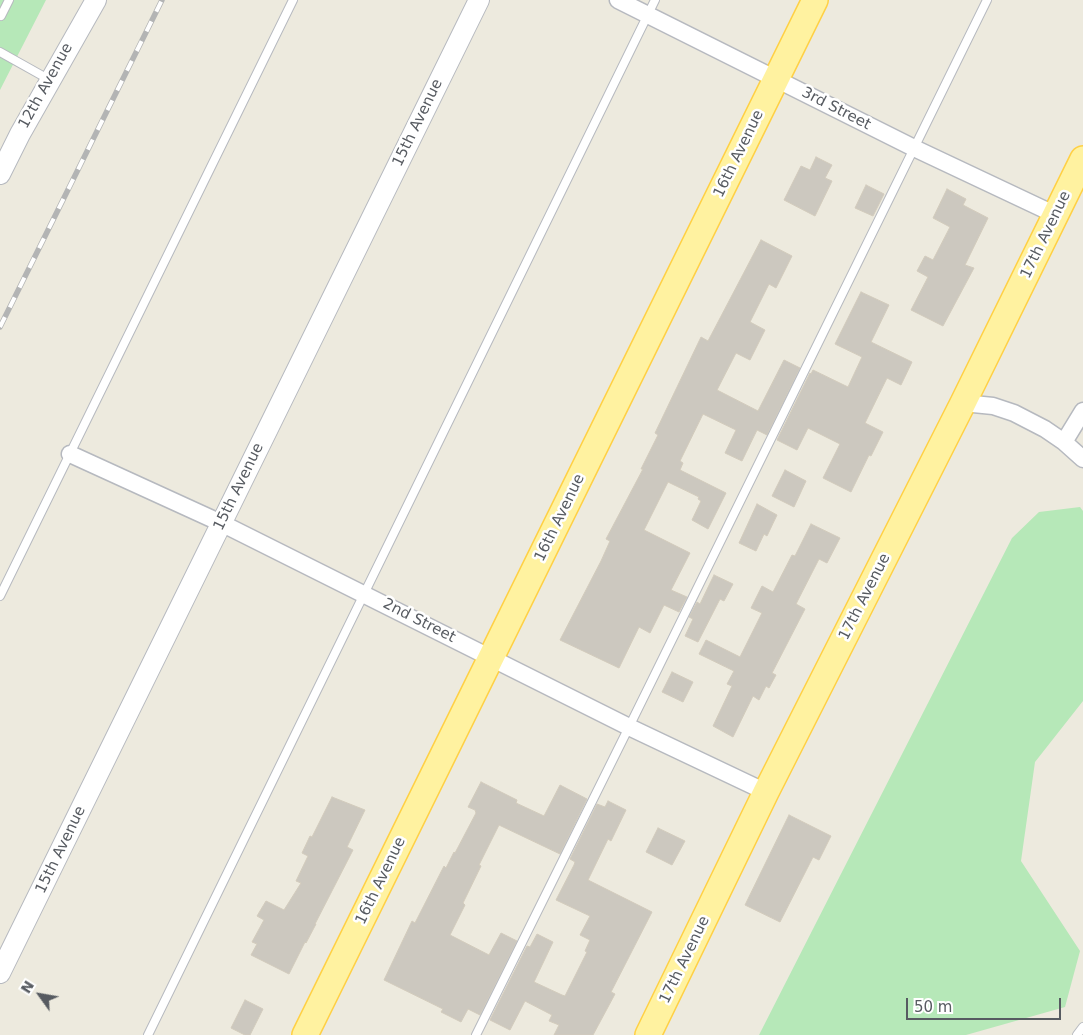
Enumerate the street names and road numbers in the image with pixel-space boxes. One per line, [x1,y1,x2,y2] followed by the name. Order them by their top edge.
[15,40,77,132] street label: 12th Avenue
[389,76,447,170] street label: 15th Avenue
[798,84,874,134] street label: 3rd Street
[710,107,768,201] street label: 16th Avenue
[1017,188,1075,282] street label: 17th Avenue
[210,440,268,534] street label: 15th Avenue
[531,471,589,565] street label: 16th Avenue
[835,551,895,643] street label: 17th Avenue
[380,595,458,647] street label: 2nd Street
[32,803,90,897] street label: 15th Avenue
[352,834,410,928] street label: 16th Avenue
[656,913,714,1007] street label: 17th Avenue

